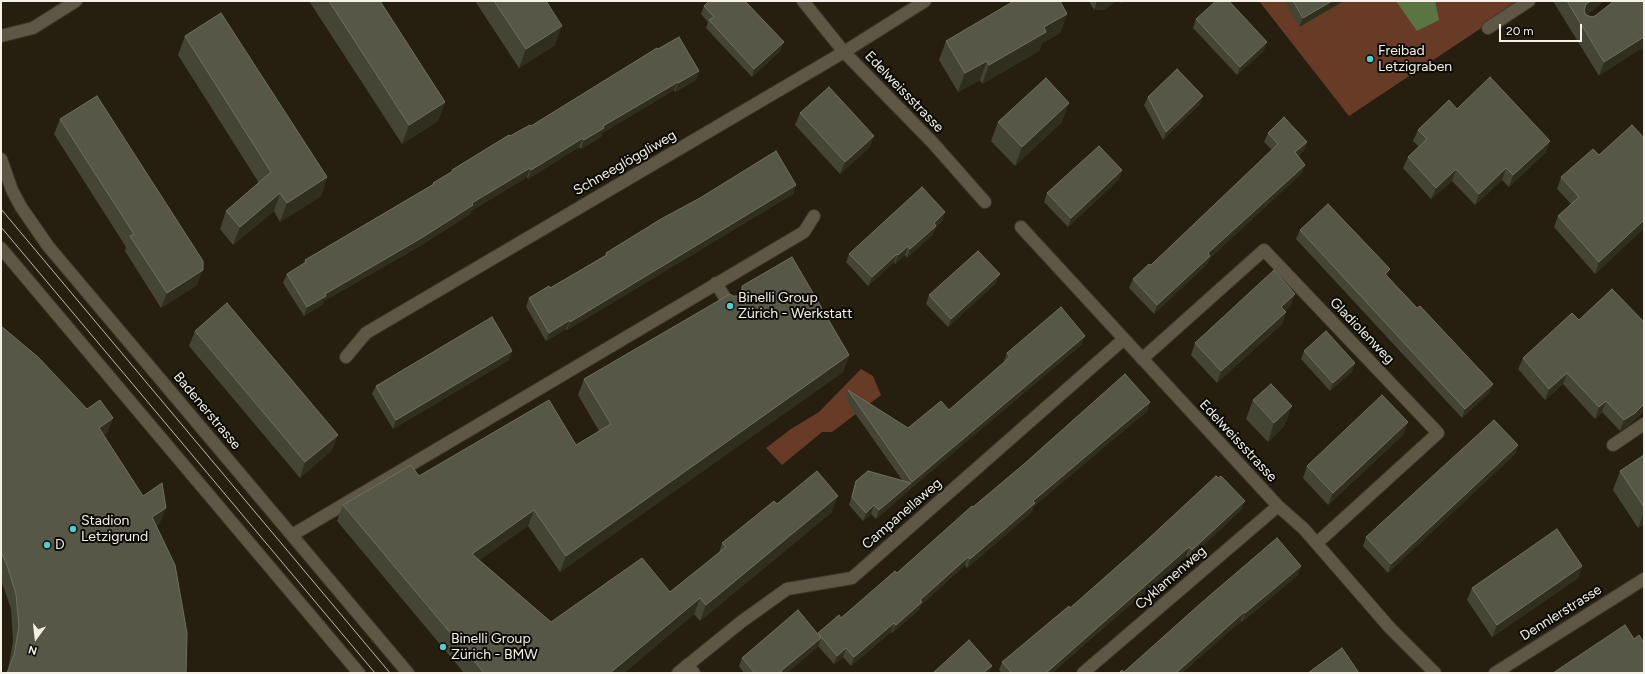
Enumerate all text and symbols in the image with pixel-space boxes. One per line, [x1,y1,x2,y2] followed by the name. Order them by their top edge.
[1501,16,1584,42] scale bar
[1506,24,1534,38] text: 20 m
[1378,43,1452,76] place label: Freibad Letzigraben
[861,48,947,136] street label: Edelweissstrasse
[1365,54,1375,64] marker: Freibad Letzigraben
[571,127,679,199] street label: Schneeglöggliweg
[738,290,852,322] place label: Binelli Group Zürich - Werkstatt
[1326,294,1398,368] street label: Gladiolenweg
[725,301,735,311] marker: Binelli Group Zürich - Werkstatt
[170,369,244,453] street label: Badenerstrasse
[1196,396,1280,486] street label: Edelweissstrasse
[859,475,945,553] street label: Campanellaweg
[81,513,148,546] place label: Stadion Letzigrund
[68,524,78,534] marker: Stadion Letzigrund
[55,537,65,553] place label: D
[42,540,52,550] marker: D
[1132,543,1210,613] street label: Cyklamenweg
[1517,581,1605,645] street label: Dennlerstrasse
[16,618,56,658] north arrow
[451,631,538,664] place label: Binelli Group Zürich - BMW
[438,642,448,652] marker: Binelli Group Zürich - BMW
[27,643,39,657] text: N

